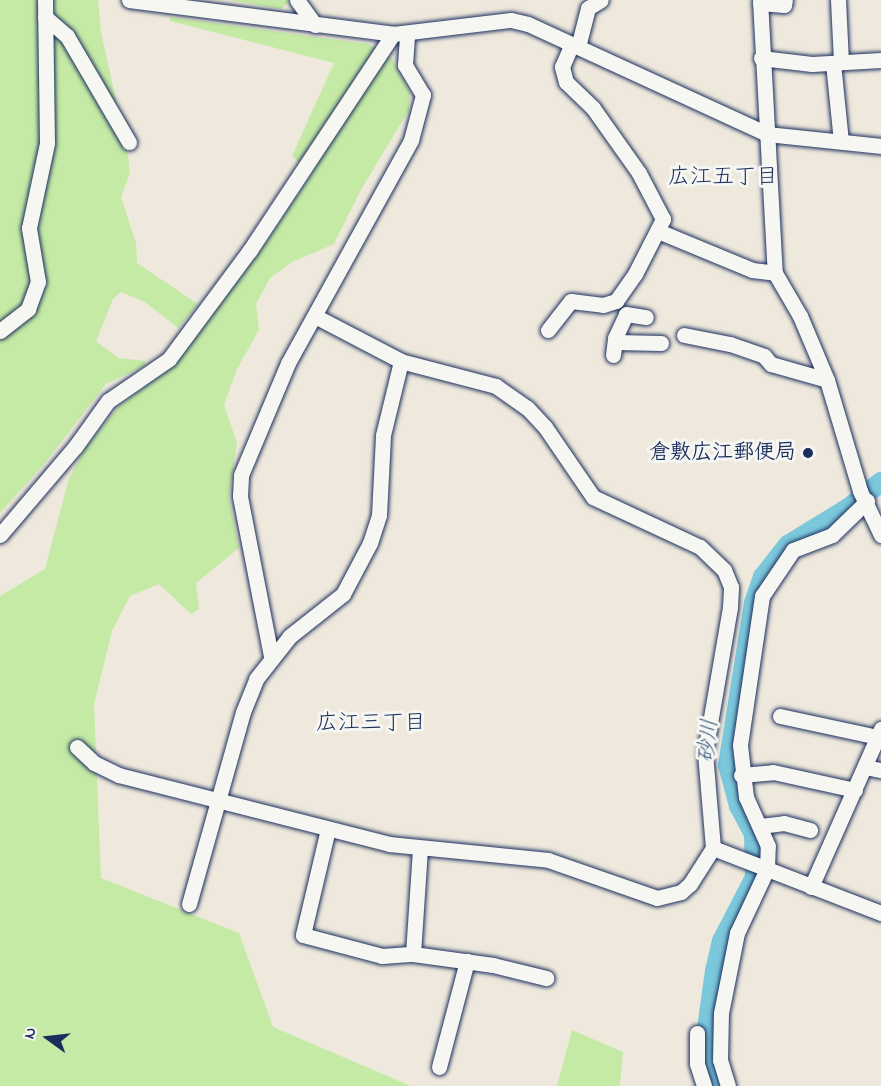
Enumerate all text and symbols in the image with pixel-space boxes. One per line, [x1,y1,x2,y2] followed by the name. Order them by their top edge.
[668,166,778,192] district label: 広江五丁目
[649,440,796,466] place label: 倉敷広江郵便局
[801,446,815,460] marker: 倉敷広江郵便局
[316,712,426,738] district label: 広江三丁目
[695,718,725,764] water label: 砂川
[18,1008,78,1068] north arrow
[18,1025,44,1042] text: N

